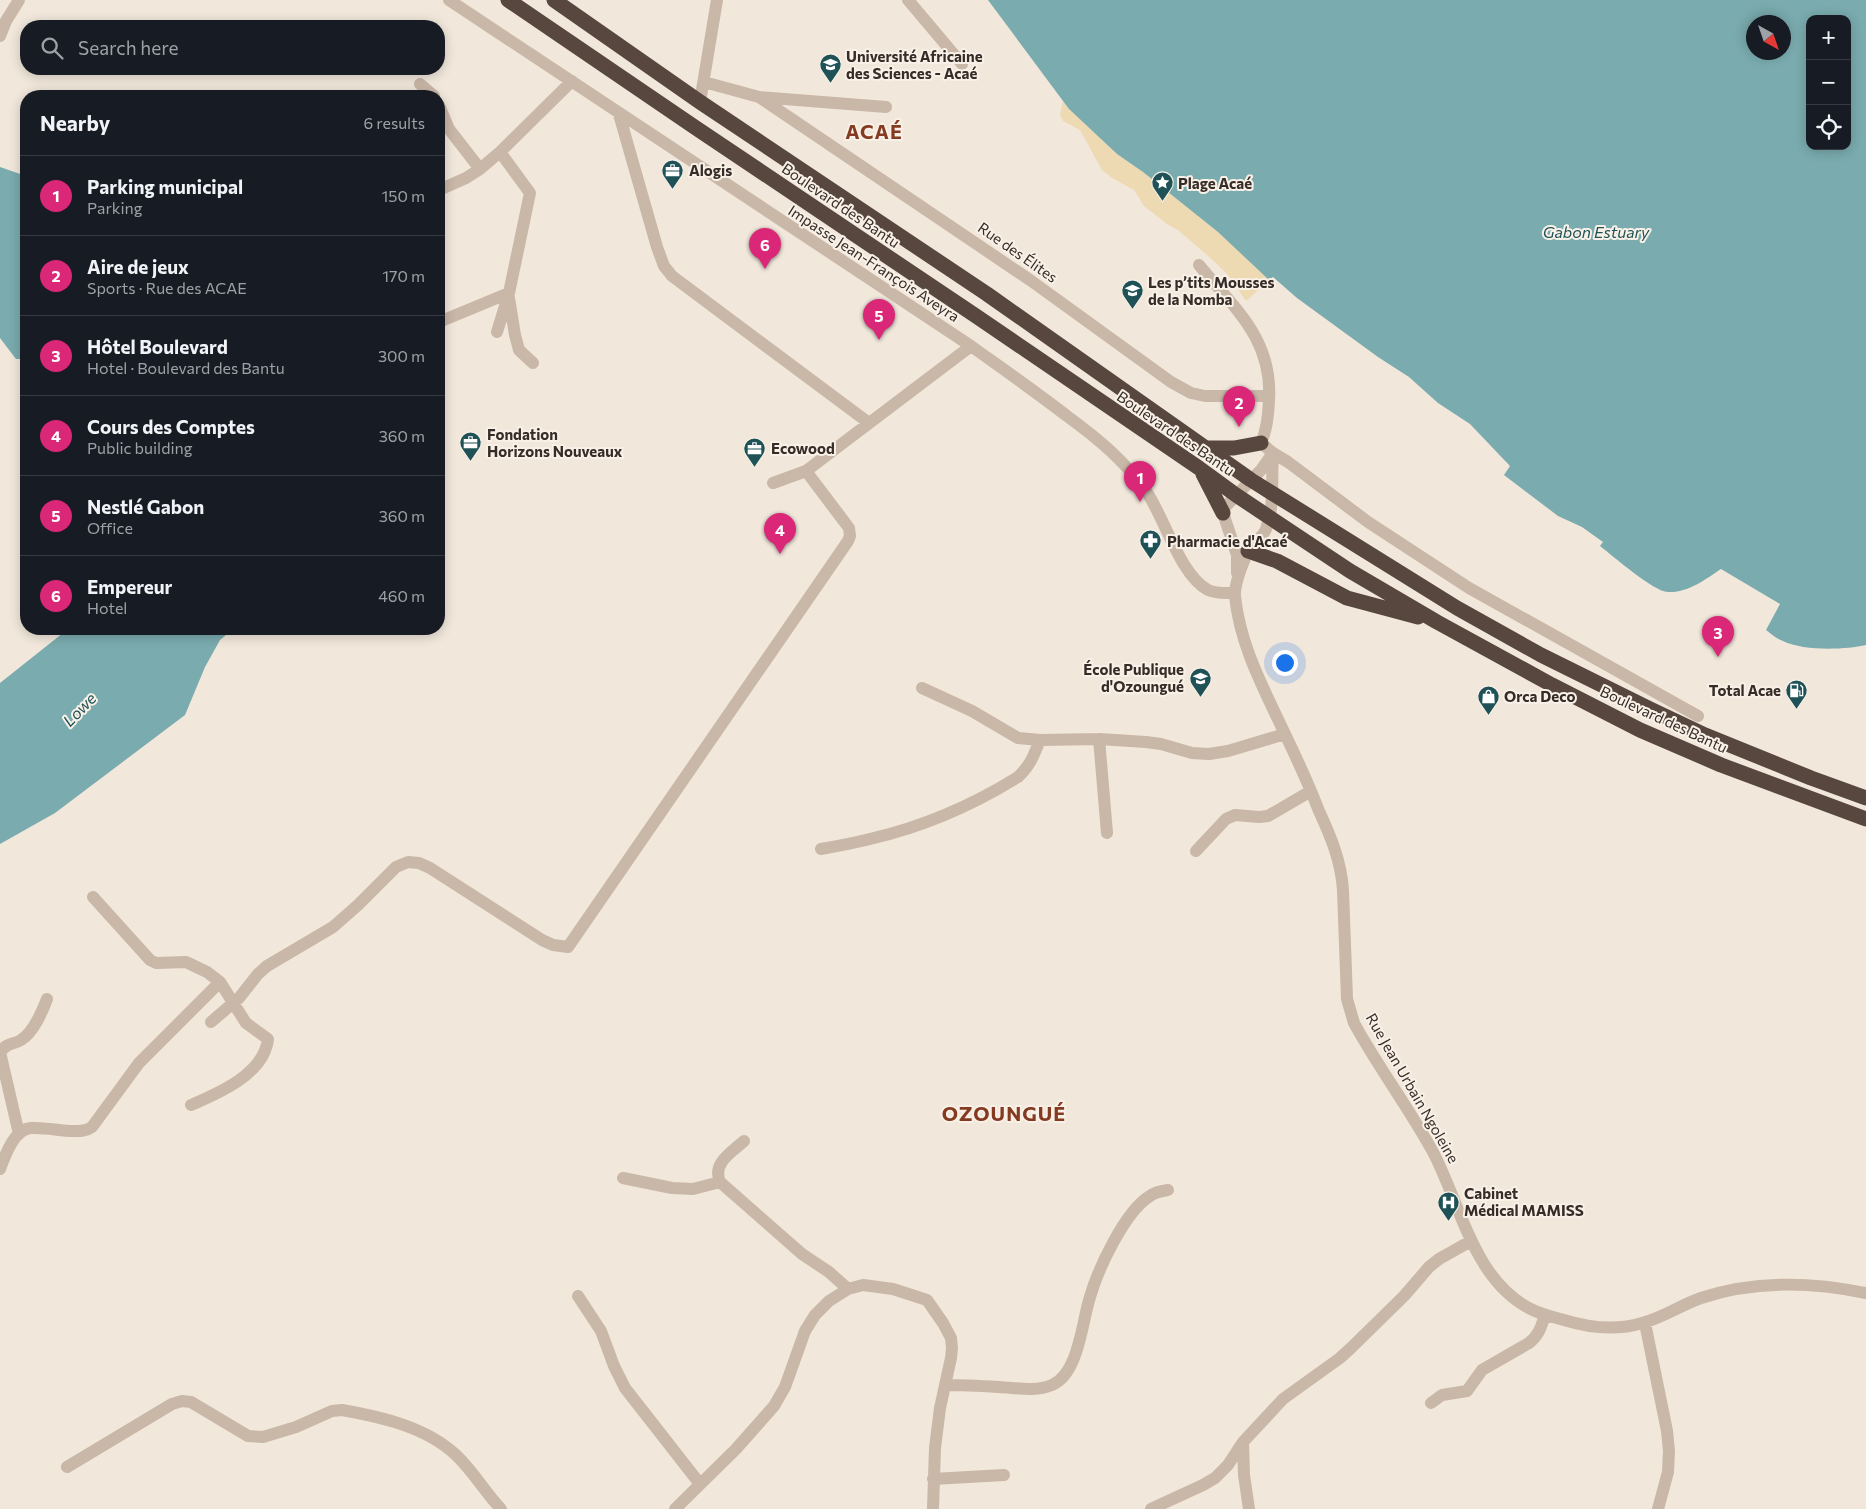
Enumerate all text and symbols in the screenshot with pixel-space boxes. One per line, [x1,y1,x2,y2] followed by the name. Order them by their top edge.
[1746,15,1791,60] north arrow
[1806,15,1851,150] map controls
[1806,15,1851,60] button: +
[20,20,445,75] search box
[38,34,66,62] icon: search
[78,36,178,59] text: Search here
[846,47,983,82] place label: Université Africaine des Sciences - Acaé
[818,53,842,84] school or university icon: Université Africaine des Sciences - Acaé
[1806,60,1851,105] button: −
[1806,105,1851,150] button: locate
[40,110,110,135] text: Nearby
[364,113,425,132] text: 6 results
[845,119,903,143] district label: ACAÉ
[661,158,685,189] office icon: Alogis
[779,159,903,251] street label: Boulevard des Bantu
[689,161,732,179] place label: Alogis
[1150,171,1174,202] place icon: Plage Acaé
[1178,174,1252,192] place label: Plage Acaé
[87,175,243,198] text: Parking municipal
[52,186,60,205] text: 1
[382,186,425,205] text: 150 m
[87,198,142,217] text: Parking
[785,201,963,325] street label: Impasse Jean-François Aveyra
[975,217,1062,286] street label: Rue des Élites
[1543,222,1650,241] water label: Gabon Estuary
[749,228,781,269] pin: 6
[87,255,189,278] text: Aire de jeux
[51,266,61,285] text: 2
[382,266,425,285] text: 170 m
[1148,273,1274,308] place label: Les p’tits Mousses de la Nomba
[87,278,247,297] text: Sports · Rue des ACAE
[1120,279,1144,310] school or university icon: Les p’tits Mousses de la Nomba
[863,299,895,340] pin: 5
[87,335,228,358] text: Hôtel Boulevard
[51,346,61,365] text: 3
[378,346,425,365] text: 300 m
[87,358,285,377] text: Hotel · Boulevard des Bantu
[1223,386,1255,427] pin: 2
[1114,387,1238,479] street label: Boulevard des Bantu
[87,415,255,438] text: Cours des Comptes
[487,425,623,460] place label: Fondation Horizons Nouveaux
[51,426,61,445] text: 4
[379,426,425,445] text: 360 m
[459,431,483,462] office icon: Fondation Horizons Nouveaux
[743,436,767,467] office icon: Ecowood
[87,438,192,457] text: Public building
[771,439,835,457] place label: Ecowood
[1124,461,1156,502] pin: 1
[87,495,204,518] text: Nestlé Gabon
[51,506,61,525] text: 5
[379,506,425,525] text: 360 m
[764,513,796,554] pin: 4
[87,518,133,537] text: Office
[1139,529,1163,560] pharmacy icon: Pharmacie d'Acaé
[1167,532,1287,550] place label: Pharmacie d'Acaé
[87,575,172,598] text: Empereur
[51,586,61,605] text: 6
[378,586,425,605] text: 460 m
[87,598,127,617] text: Hotel
[1702,616,1734,657] pin: 3
[1272,650,1298,676] your location
[1083,660,1184,695] place label: École Publique d'Ozoungué
[1188,666,1212,697] school or university icon: École Publique d'Ozoungué
[1785,678,1809,709] fuel station icon: Total Acae
[1709,681,1781,699] place label: Total Acae
[1598,682,1730,756] street label: Boulevard des Bantu
[1476,684,1500,715] shop icon: Orca Deco
[1504,687,1575,705] place label: Orca Deco
[59,688,100,730] water label: Lowe
[1363,1010,1463,1166] street label: Rue Jean Urbain Ngoleine
[942,1101,1066,1125] district label: OZOUNGUÉ
[1464,1184,1584,1219] place label: Cabinet Médical MAMISS
[1436,1190,1460,1221] hospital icon: Cabinet Médical MAMISS

